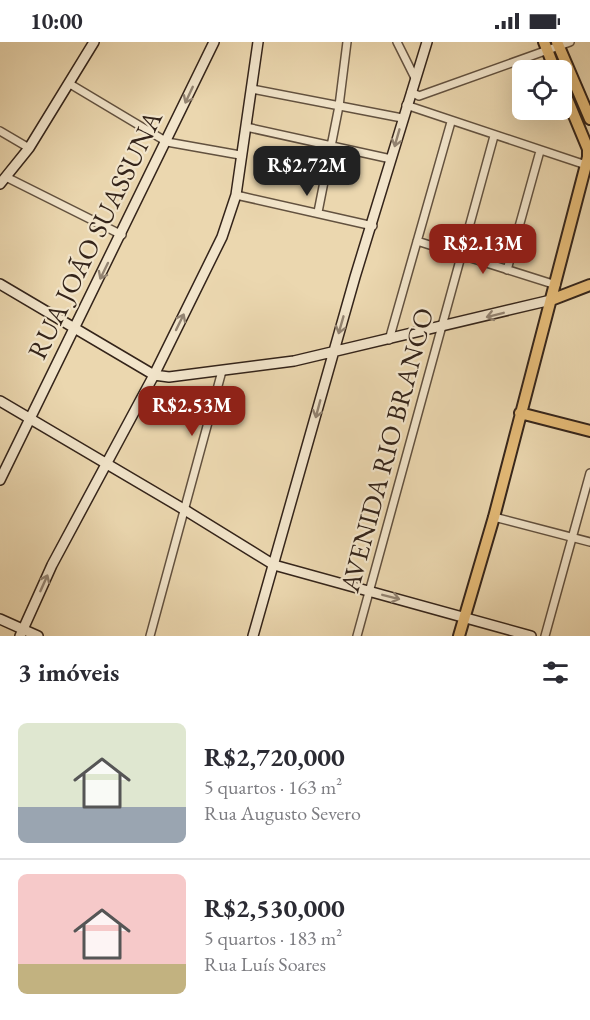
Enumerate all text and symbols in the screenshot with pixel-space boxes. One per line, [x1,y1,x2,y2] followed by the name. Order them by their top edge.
[30,7,83,36] text: 10:00
[512,60,572,120] map controls
[512,60,572,120] button: locate
[182,85,194,103] one-way arrow
[19,104,170,365] street label: RUA JOÃO SUASSUNA
[391,128,402,147] one-way arrow
[252,146,362,197] pin: R$2.72M
[267,152,347,178] text: R$2.72M
[428,224,538,275] pin: R$2.13M
[443,230,523,256] text: R$2.13M
[98,261,110,279] one-way arrow
[331,304,441,597] street label: AVENIDA RIO BRANCO
[486,309,505,321] one-way arrow
[174,313,186,331] one-way arrow
[335,315,346,334] one-way arrow
[137,386,247,437] pin: R$2.53M
[152,392,232,418] text: R$2.53M
[311,399,323,418] one-way arrow
[39,574,51,592] one-way arrow
[381,592,400,603] one-way arrow
[18,655,119,689] text: 3 imóveis
[539,656,572,689] icon: filters
[204,740,345,774] text: R$2,720,000
[66,747,138,819] icon: home
[204,774,342,800] text: 5 quartos · 163 m²
[204,800,361,826] text: Rua Augusto Severo
[204,891,345,925] text: R$2,530,000
[66,898,138,970] icon: home
[204,925,342,951] text: 5 quartos · 183 m²
[204,951,326,977] text: Rua Luís Soares

